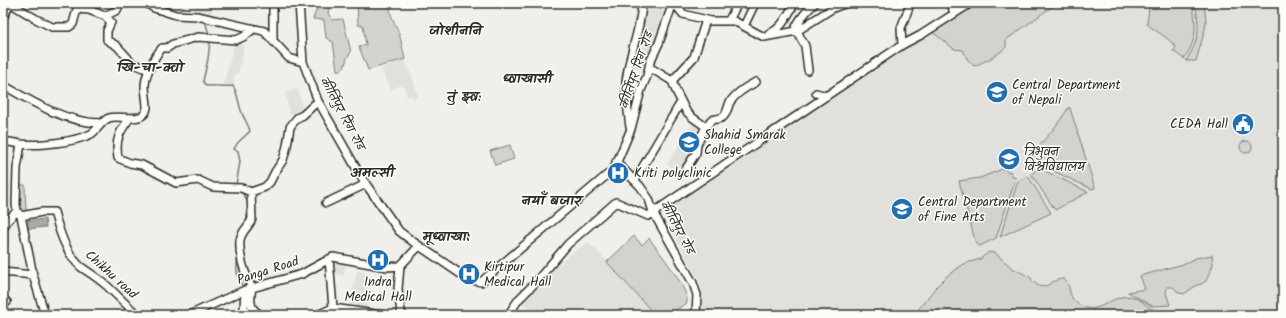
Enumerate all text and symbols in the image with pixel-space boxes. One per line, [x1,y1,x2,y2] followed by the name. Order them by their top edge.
[428,20,485,42] district label: जोशीननि
[614,26,661,111] street label: कीर्तिपुर रिंग रोड
[116,57,186,79] district label: खि-चा-क्वो
[502,68,555,90] district label: ध्वाखासी
[314,74,371,157] street label: कीर्तिपुर रिंग रोड
[1012,75,1121,111] place label: Central Department of Nepali
[984,79,1010,105] school or university icon: Central Department of Nepali
[447,86,481,108] district label: तुं झ्वः
[1230,111,1256,137] public building icon: CEDA Hall
[1170,114,1228,135] place label: CEDA Hall
[704,125,786,161] place label: Shahid Smarak College
[676,129,702,155] school or university icon: Shahid Smarak College
[1024,142,1088,178] place label: त्रिभुवन विश्वविद्यालय
[996,146,1022,172] school or university icon: त्रिभुवन विश्वविद्यालय
[605,160,631,186] hospital icon: Kriti polyclinic
[350,162,396,184] district label: अमल्सी
[634,163,712,184] place label: Kriti polyclinic
[521,190,585,212] district label: नयाँ बजार
[918,192,1027,228] place label: Central Department of Fine Arts
[889,196,915,222] school or university icon: Central Department of Fine Arts
[654,198,701,261] street label: कीर्तिपुर रोड
[422,226,470,248] district label: मूध्वाखा:
[80,245,143,305] street label: Chikhu road
[365,247,391,273] hospital icon: Indra Medical Hall
[234,251,302,291] street label: Panga Road
[484,257,551,293] place label: Kirtipur Medical Hall
[456,261,482,287] hospital icon: Kirtipur Medical Hall
[344,272,412,308] place label: Indra Medical Hall

